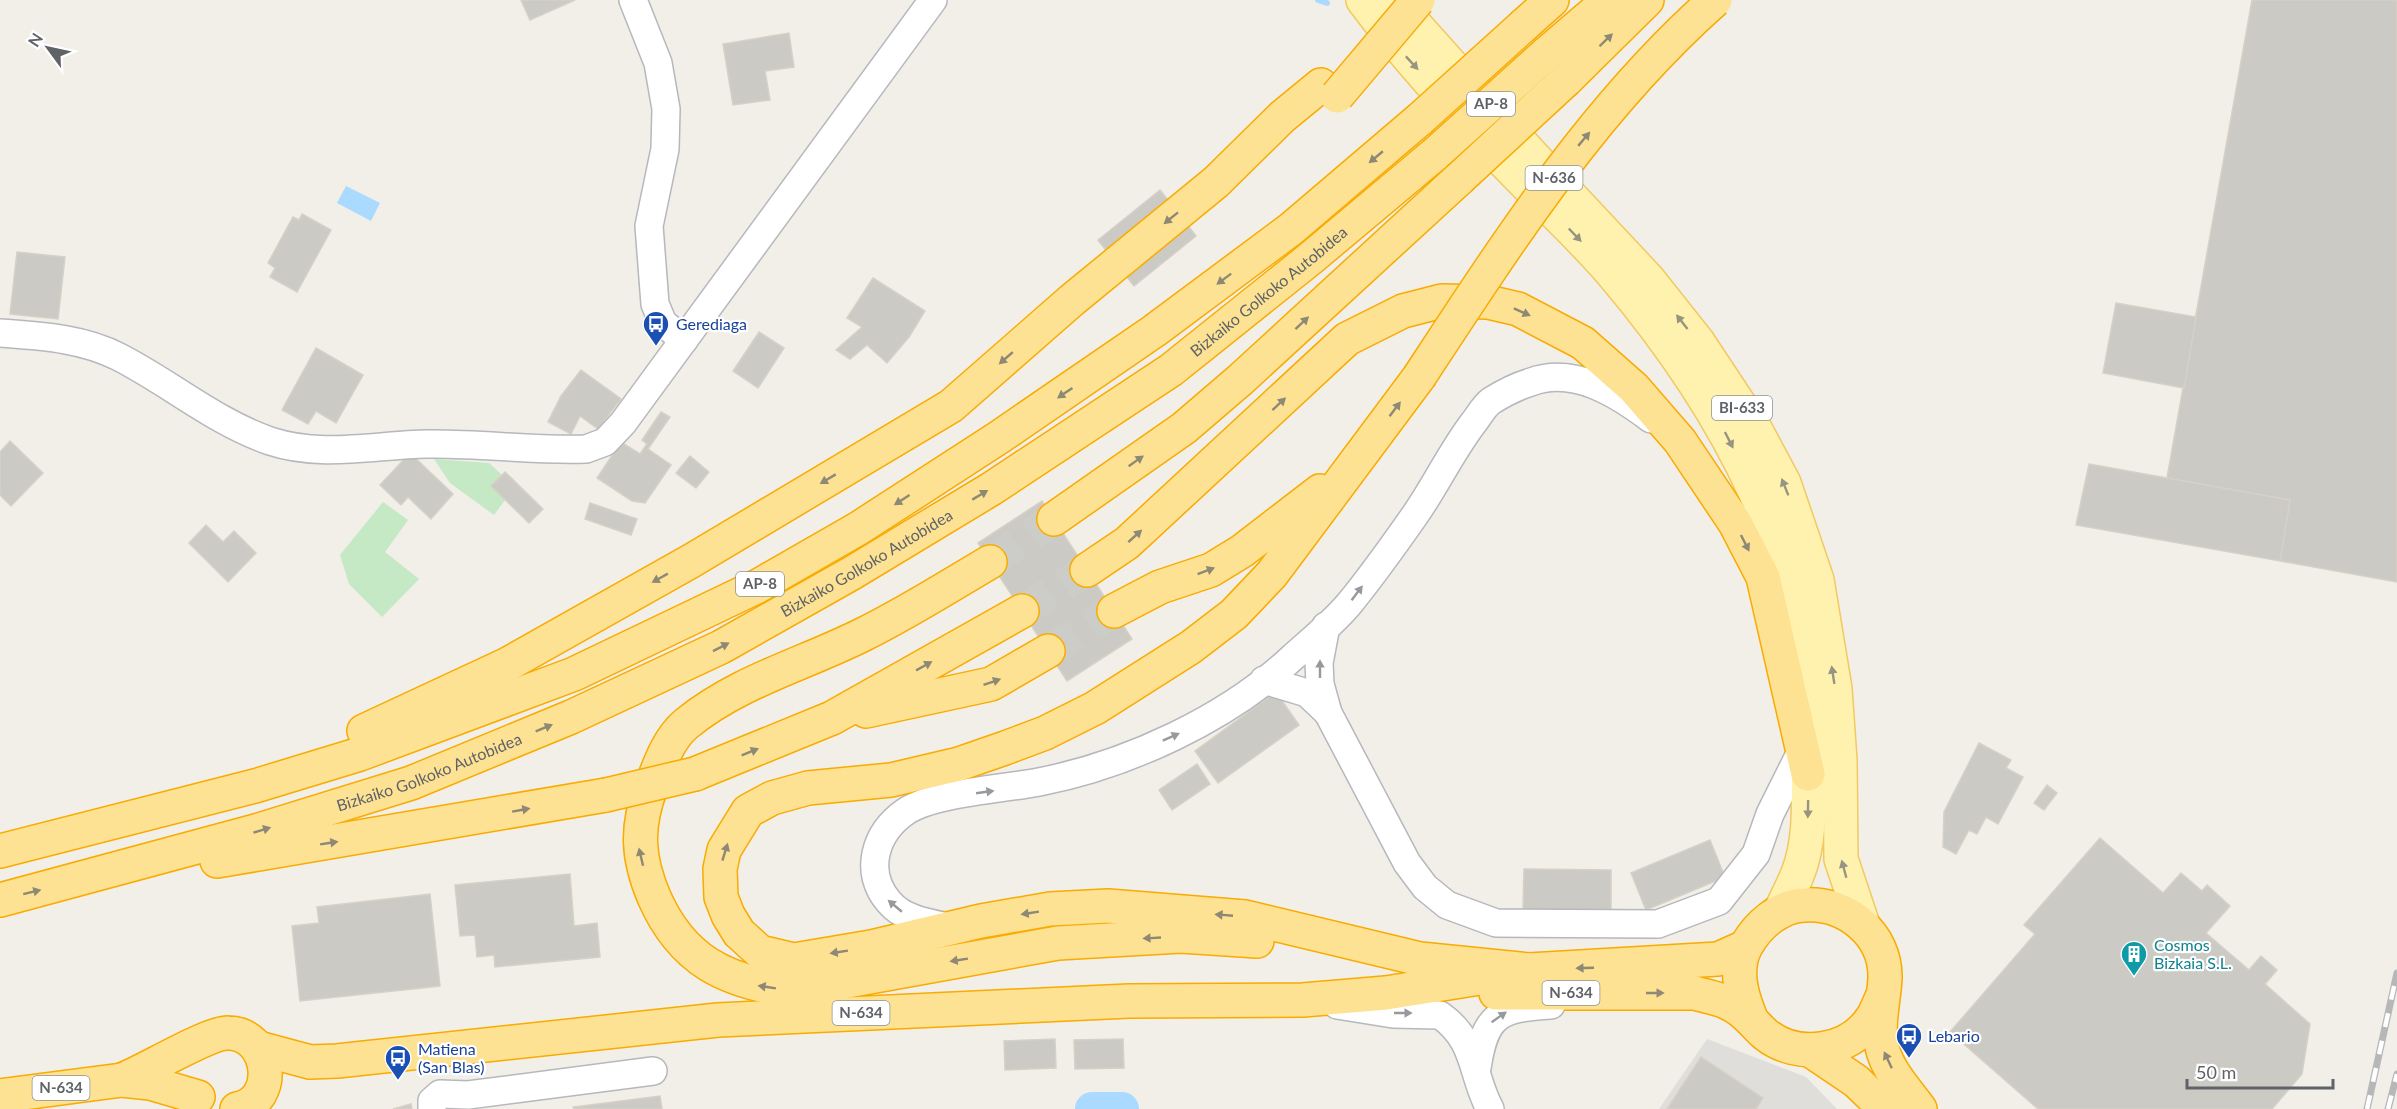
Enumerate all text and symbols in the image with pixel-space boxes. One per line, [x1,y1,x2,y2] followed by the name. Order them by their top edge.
[18,18,78,78] north arrow
[24,29,46,50] text: N
[1599,33,1614,47] one-way arrow
[1404,56,1418,70] one-way arrow
[1467,92,1515,116] road number: AP-8
[1577,131,1590,147] one-way arrow
[1369,150,1384,163] one-way arrow
[1526,166,1582,190] road number: N-636
[1163,212,1178,224] one-way arrow
[1186,222,1351,360] street label: Bizkaiko Golkoko Autobidea
[1568,227,1582,242] one-way arrow
[1216,273,1231,285] one-way arrow
[1513,307,1530,316] one-way arrow
[641,309,671,347] bus stop icon: Gerediaga
[676,314,747,333] place label: Gerediaga
[1676,314,1689,330] one-way arrow
[1294,317,1309,330] one-way arrow
[999,351,1014,364] one-way arrow
[1057,387,1073,398] one-way arrow
[1712,396,1772,420] road number: BI-633
[1271,398,1285,412] one-way arrow
[1389,402,1401,418] one-way arrow
[1724,432,1734,449] one-way arrow
[1128,455,1144,467] one-way arrow
[819,474,836,484] one-way arrow
[1780,478,1789,496] one-way arrow
[972,490,988,501] one-way arrow
[895,494,911,506] one-way arrow
[777,505,956,620] street label: Bizkaiko Golkoko Autobidea
[1127,529,1142,543] one-way arrow
[1740,534,1750,552] one-way arrow
[1197,566,1215,576] one-way arrow
[736,572,784,596] road number: AP-8
[651,573,668,583] one-way arrow
[1350,586,1362,601] one-way arrow
[712,642,729,651] one-way arrow
[1315,660,1325,679] one-way arrow
[916,661,933,671] one-way arrow
[1828,666,1837,685] one-way arrow
[983,677,1001,687] one-way arrow
[535,723,553,733] one-way arrow
[334,728,524,815] street label: Bizkaiko Golkoko Autobidea
[1162,732,1180,742] one-way arrow
[741,747,759,757] one-way arrow
[975,788,994,797] one-way arrow
[1803,800,1812,819] one-way arrow
[512,805,531,814] one-way arrow
[253,825,271,834] one-way arrow
[320,838,339,847] one-way arrow
[720,843,730,861] one-way arrow
[636,847,646,866] one-way arrow
[1838,860,1848,879] one-way arrow
[23,887,41,897] one-way arrow
[887,900,903,913] one-way arrow
[1021,908,1040,917] one-way arrow
[1215,911,1234,920] one-way arrow
[1143,933,1162,942] one-way arrow
[2154,935,2232,972] place label: Cosmos Bizkaia S.L.
[2119,939,2149,977] building icon: Cosmos Bizkaia S.L.
[830,948,849,957] one-way arrow
[949,955,968,964] one-way arrow
[1575,963,1594,973] one-way arrow
[1542,981,1600,1005] road number: N-634
[758,983,777,992] one-way arrow
[1645,988,1664,998] one-way arrow
[832,1001,890,1025] road number: N-634
[1393,1008,1412,1018] one-way arrow
[1491,1011,1507,1023] one-way arrow
[1894,1021,1924,1059] bus stop icon: Lebario
[1928,1026,1980,1045] place label: Lebario
[418,1039,485,1076] place label: Matiena (San Blas)
[383,1043,413,1081] bus stop icon: Matiena (San Blas)
[1883,1052,1892,1069] one-way arrow
[2187,1052,2332,1090] scale bar
[2196,1061,2236,1083] text: 50 m
[32,1076,90,1100] road number: N-634

